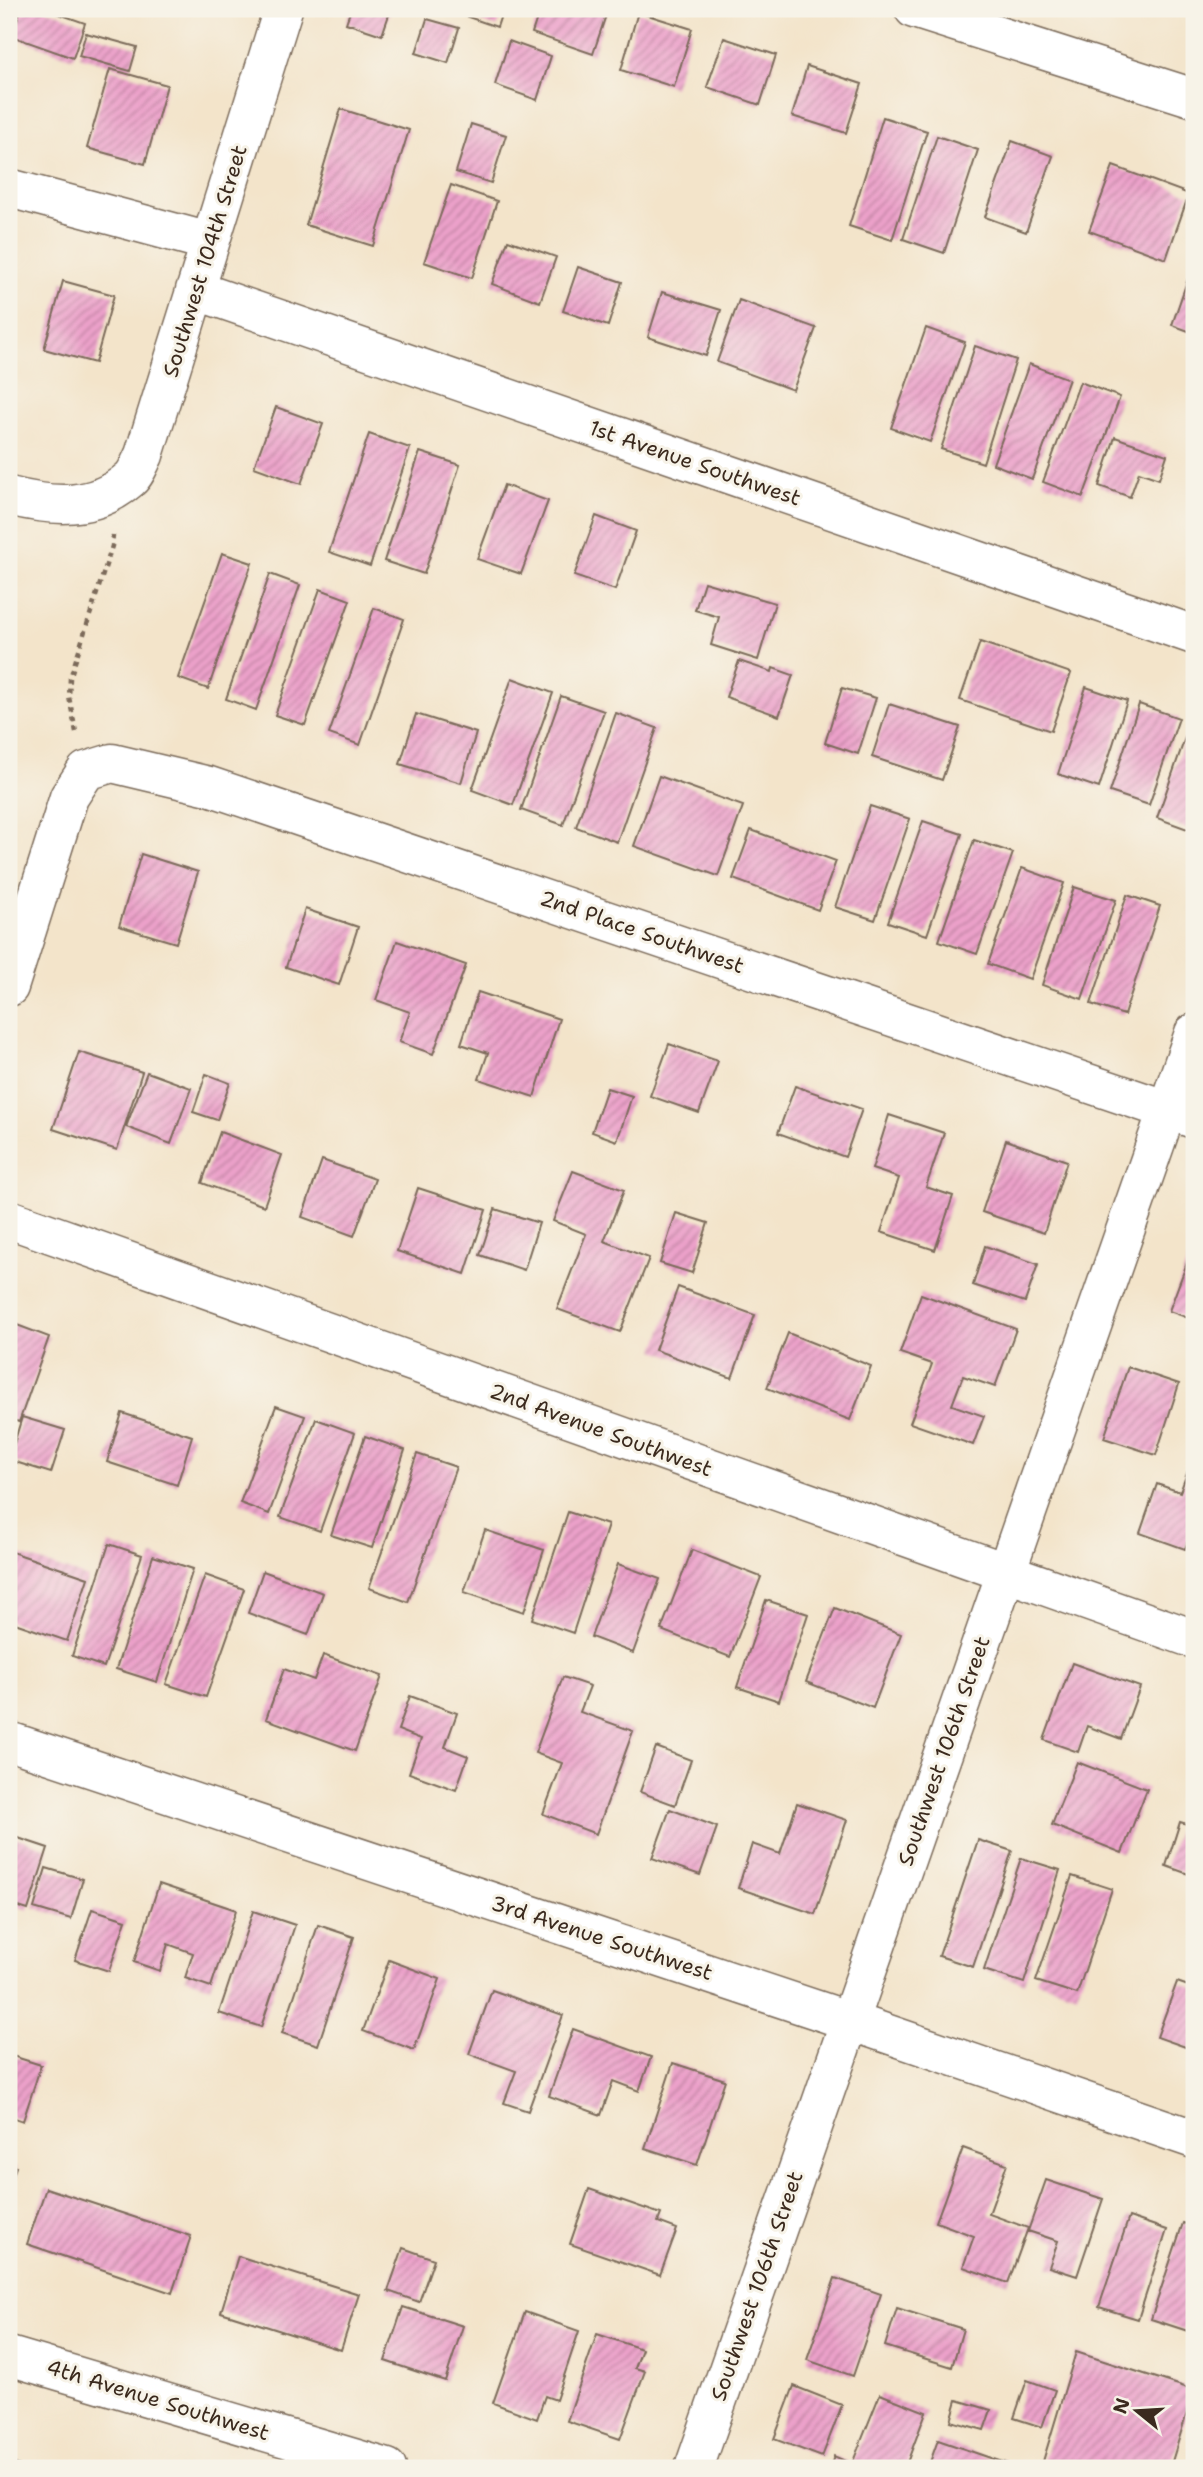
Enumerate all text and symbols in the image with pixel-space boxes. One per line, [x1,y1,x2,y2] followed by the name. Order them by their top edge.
[156,142,254,380] street label: Southwest 104th Street
[586,414,804,512] street label: 1st Avenue Southwest
[536,884,748,980] street label: 2nd Place Southwest
[486,1377,716,1483] street label: 2nd Avenue Southwest
[892,1632,996,1870] street label: Southwest 106th Street
[488,1889,716,1987] street label: 3rd Avenue Southwest
[705,2167,809,2405] street label: Southwest 106th Street
[43,2353,273,2447] street label: 4th Avenue Southwest
[1102,2376,1172,2446] north arrow
[1107,2395,1136,2417] text: N

